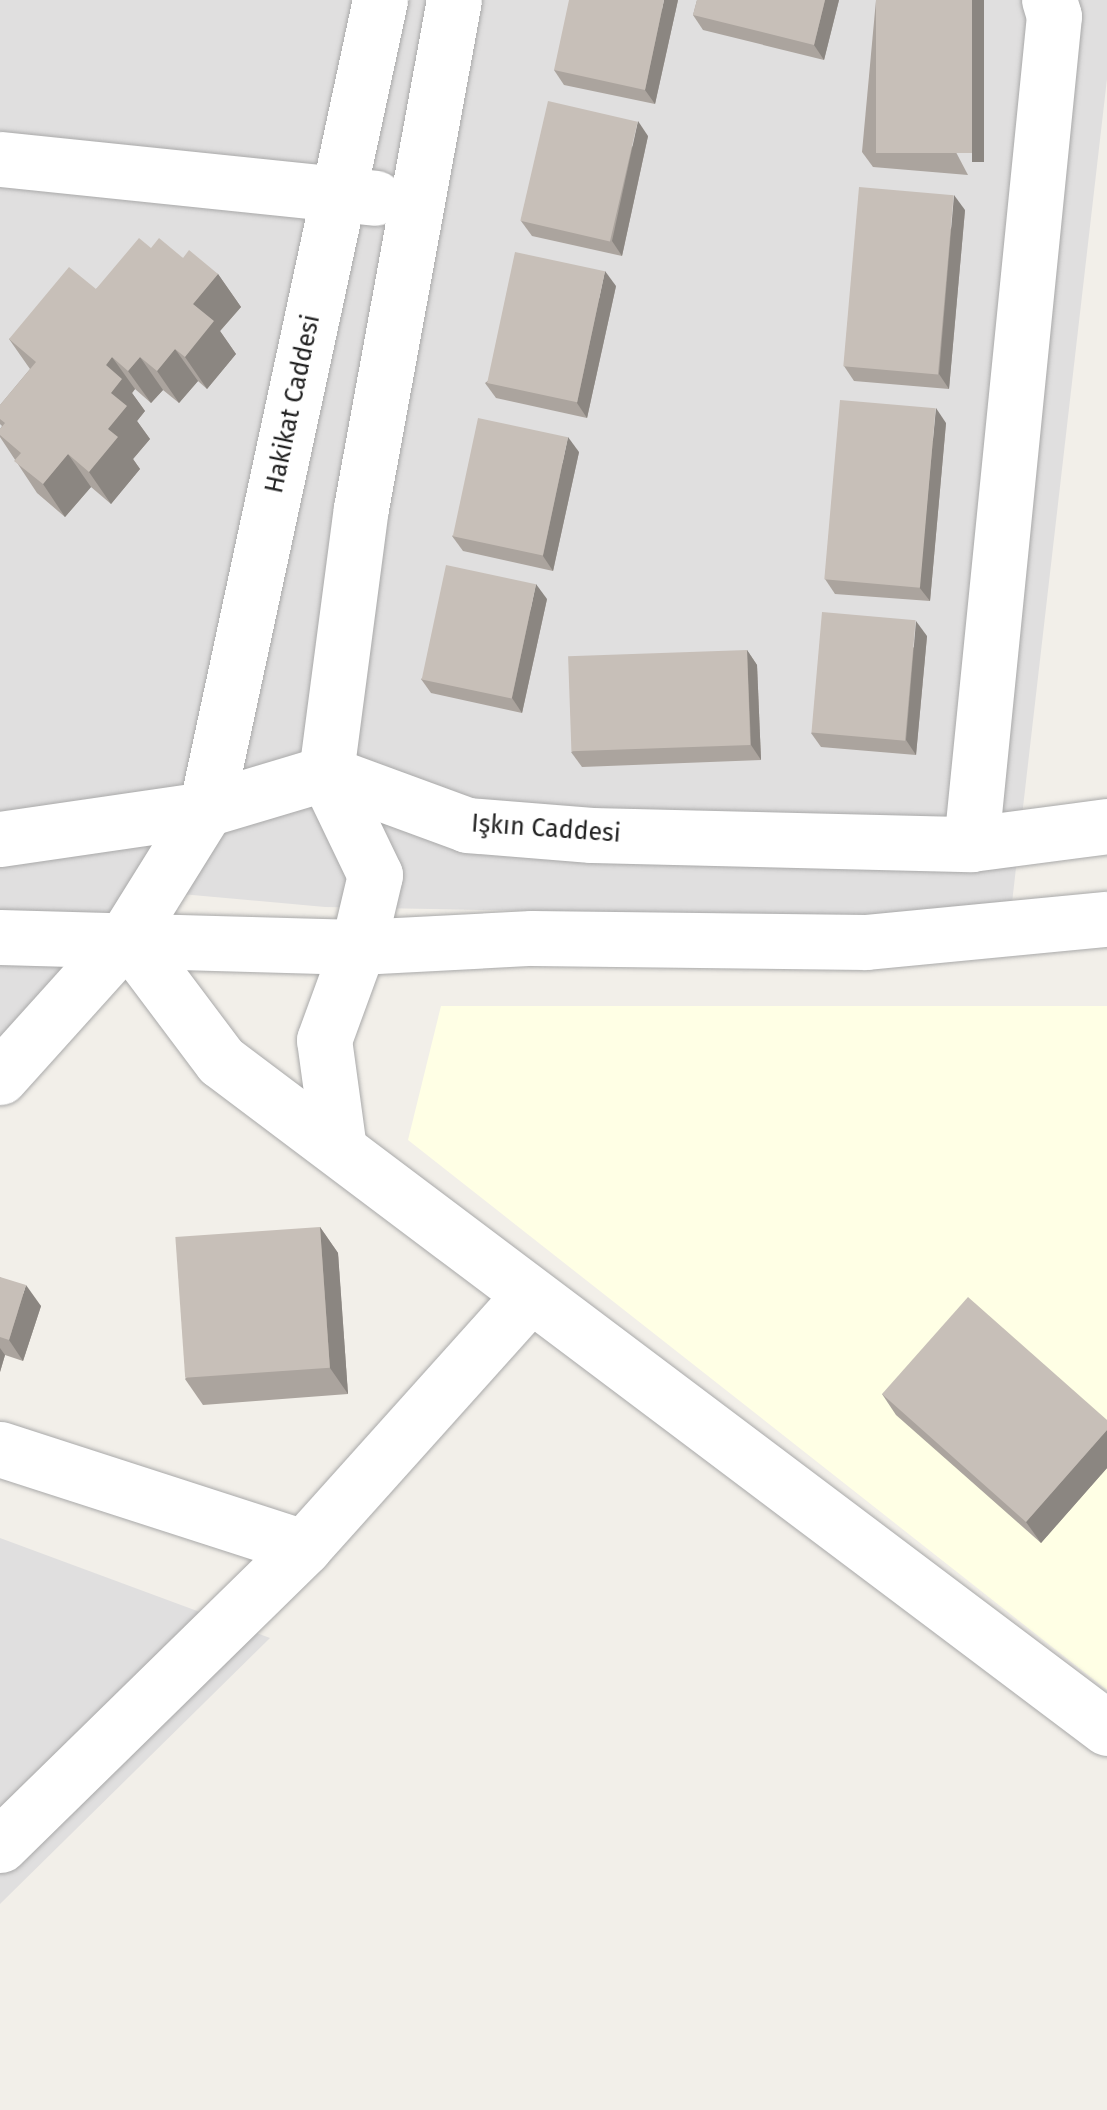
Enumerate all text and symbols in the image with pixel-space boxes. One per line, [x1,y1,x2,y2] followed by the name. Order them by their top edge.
[259,312,327,496] street label: Hakikat Caddesi
[470,809,622,849] street label: Işkın Caddesi

